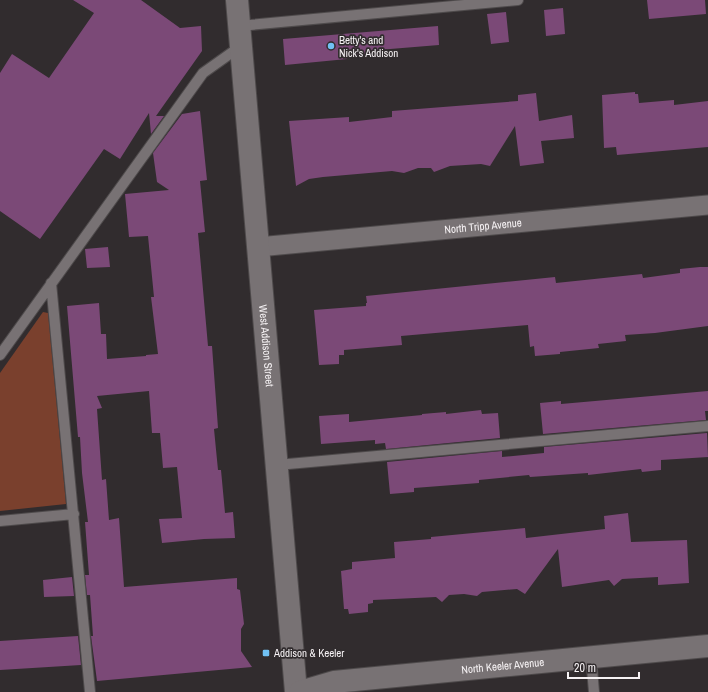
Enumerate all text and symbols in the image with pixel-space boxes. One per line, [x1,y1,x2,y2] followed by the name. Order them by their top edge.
[339,33,398,60] place label: Betty's and Nick's Addison
[326,41,336,51] marker: Betty's and Nick's Addison
[444,215,522,237] street label: North Tripp Avenue
[256,304,277,388] street label: West Addison Street
[273,646,344,660] place label: Addison & Keeler
[261,648,271,658] marker: Addison & Keeler
[568,654,639,680] scale bar
[461,655,545,677] street label: North Keeler Avenue
[574,660,596,676] text: 20 m

